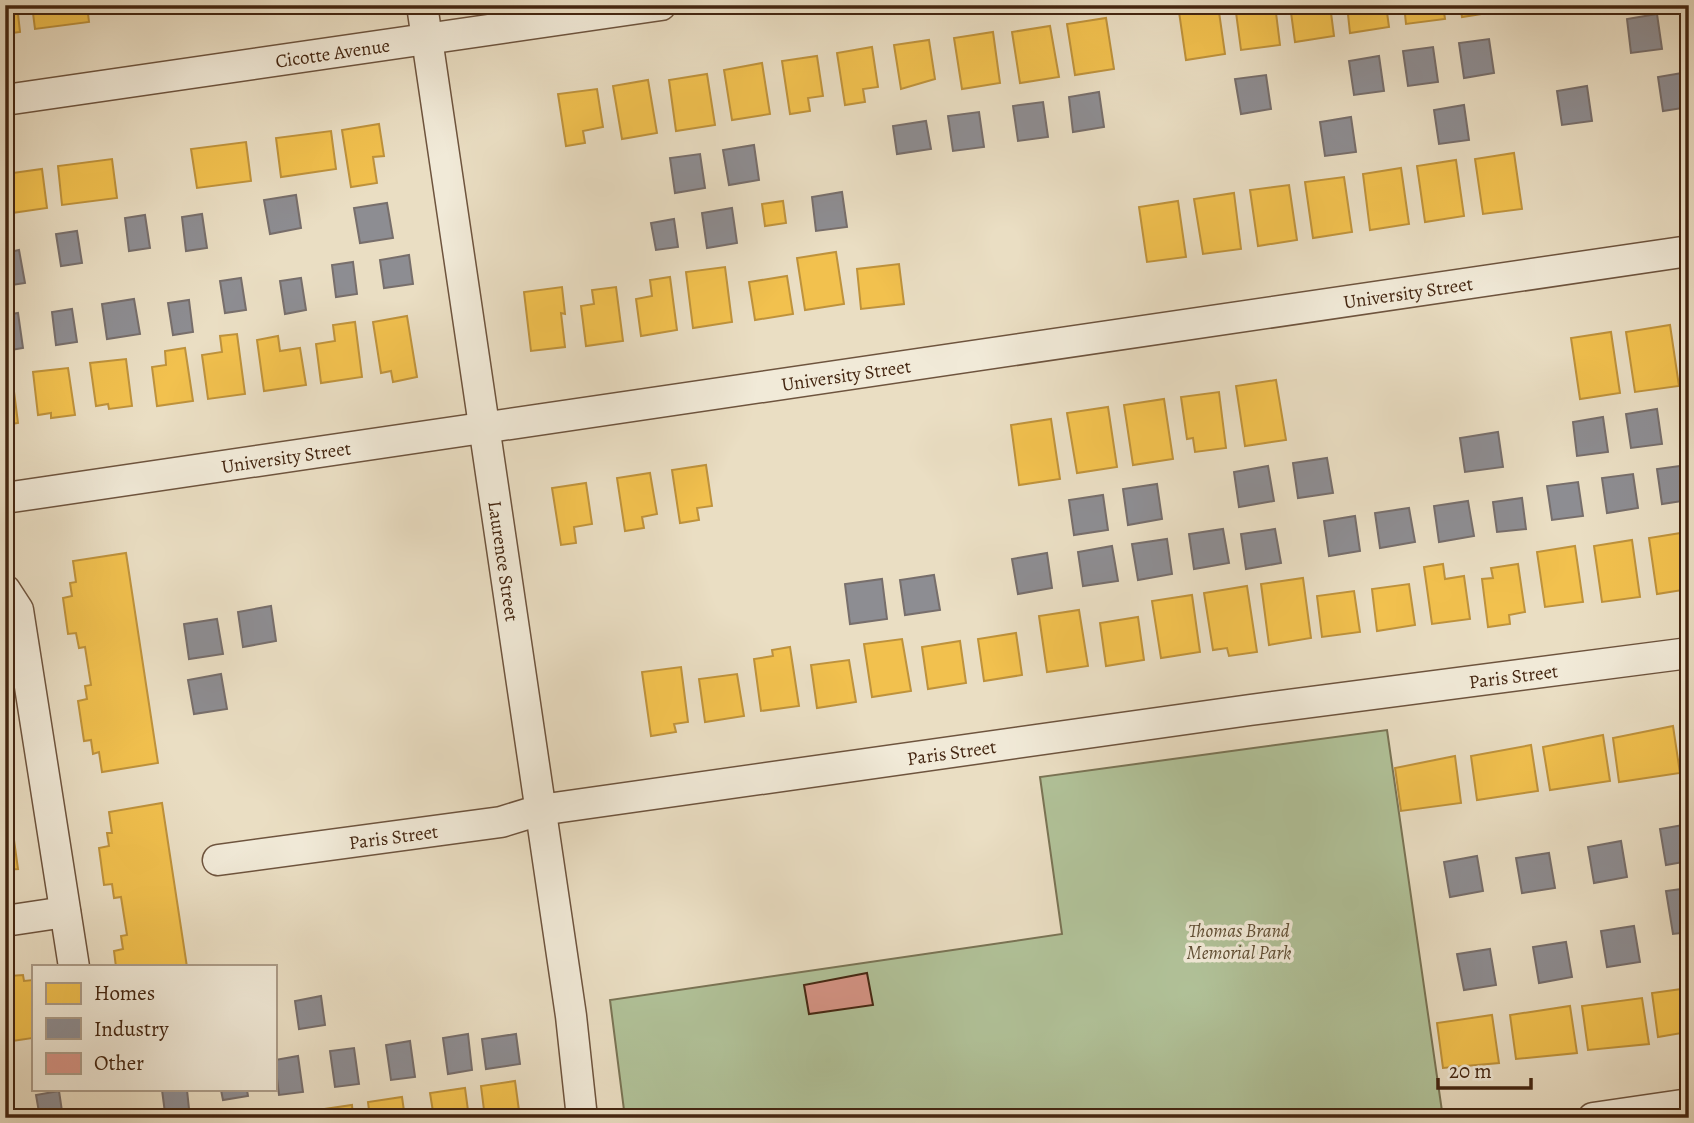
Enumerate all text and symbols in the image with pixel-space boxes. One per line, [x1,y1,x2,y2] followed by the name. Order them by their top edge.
[274,32,392,75] street label: Cicotte Avenue
[1342,271,1475,316] street label: University Street
[780,353,913,398] street label: University Street
[220,435,353,480] street label: University Street
[481,499,525,623] street label: Laurence Street
[1467,658,1560,695] street label: Paris Street
[905,734,998,772] street label: Paris Street
[347,819,440,856] street label: Paris Street
[1187,918,1291,966] park label: Thomas Brand Memorial Park
[32,965,276,1092] legend
[94,979,155,1007] text: Homes
[94,1015,169,1043] text: Industry
[1438,1046,1531,1090] scale bar
[94,1049,144,1077] text: Other
[1449,1057,1492,1085] text: 20 m

